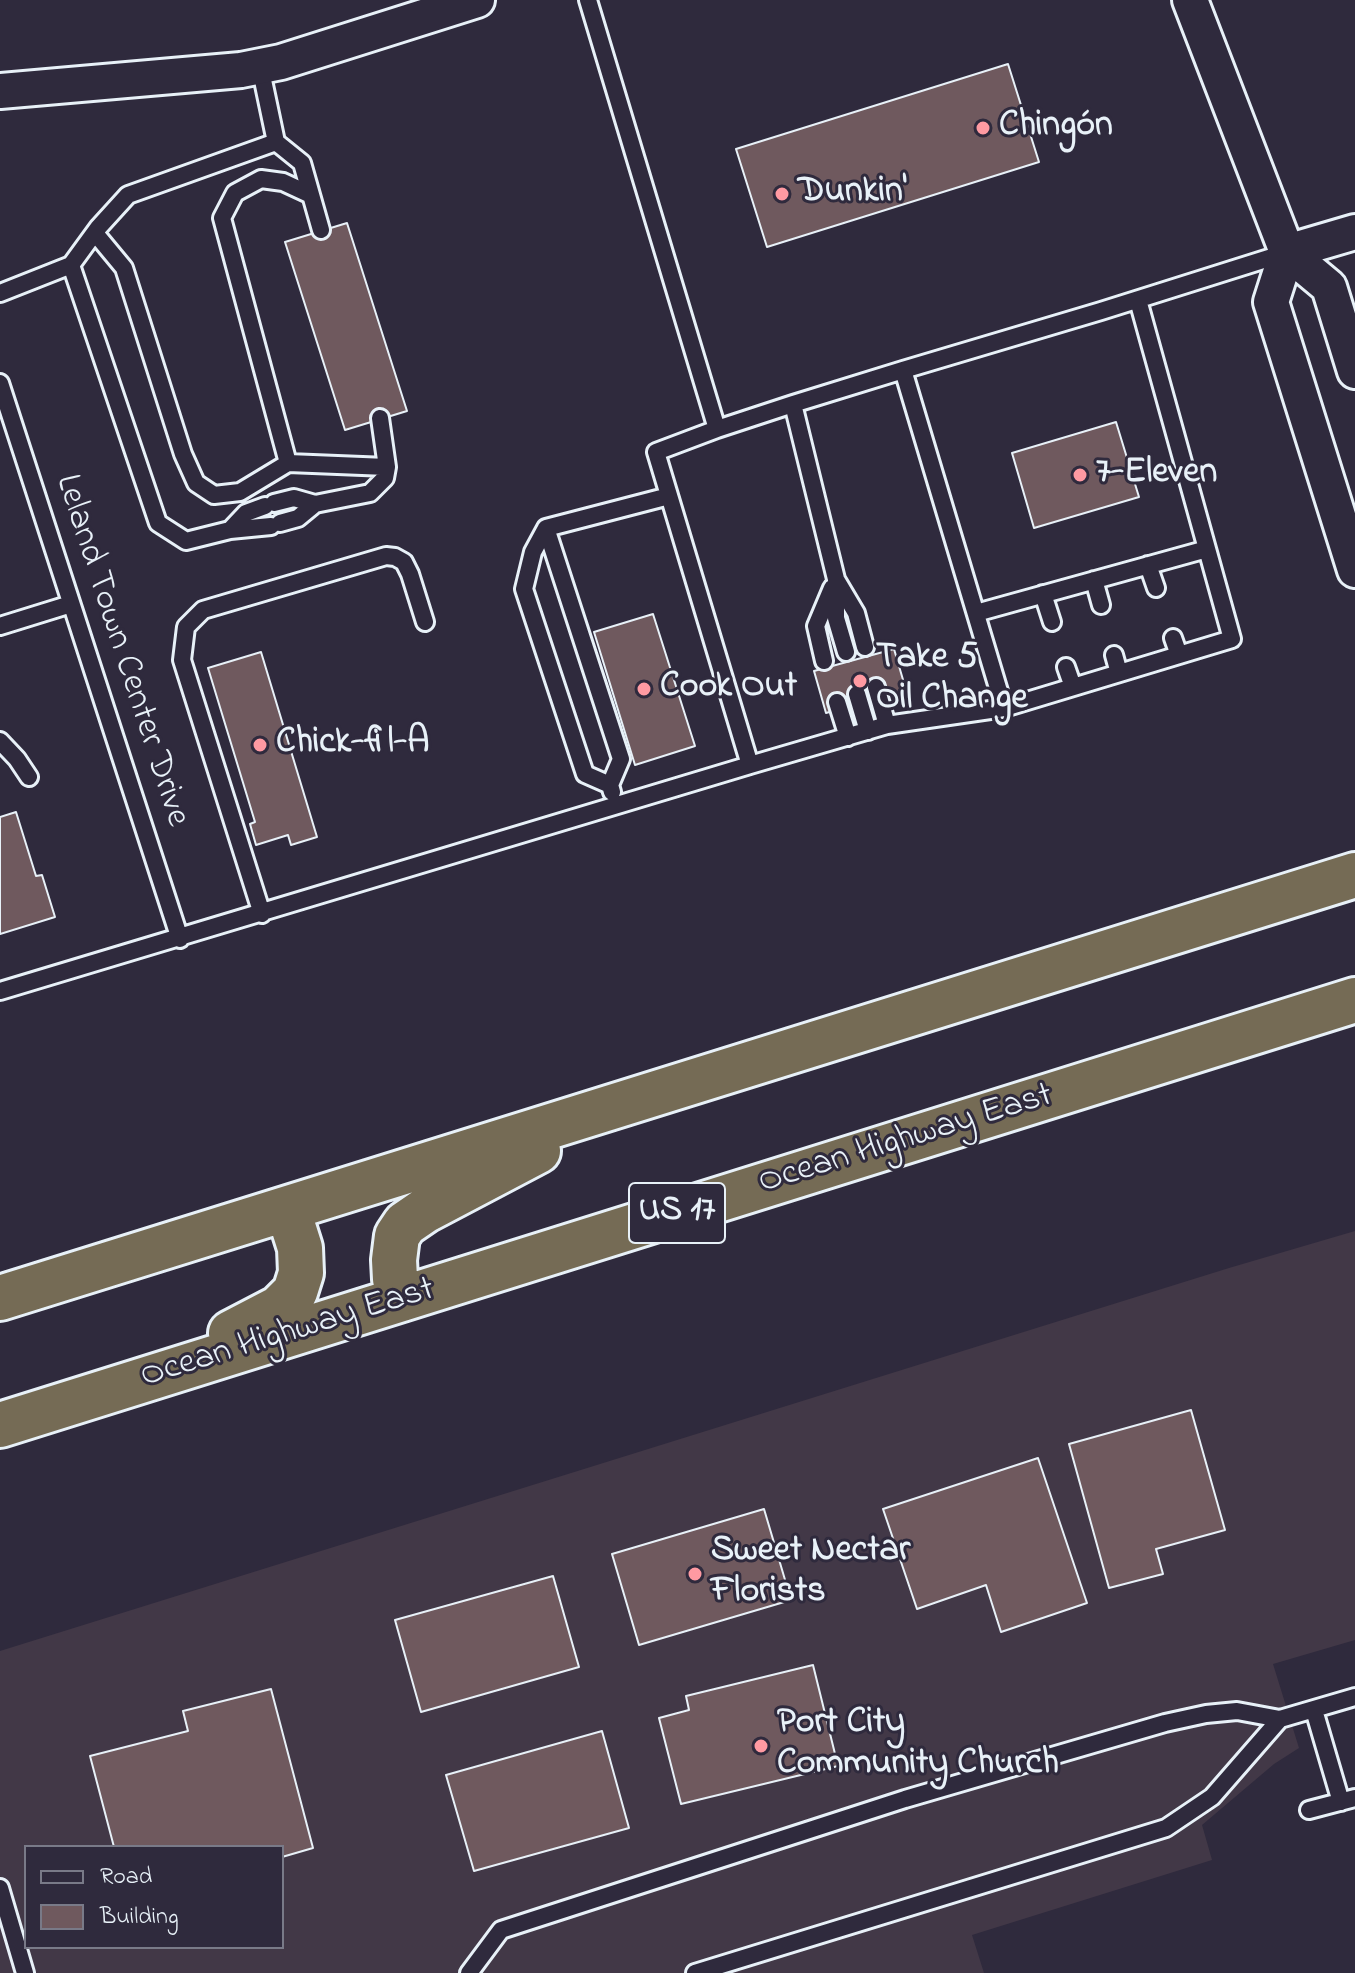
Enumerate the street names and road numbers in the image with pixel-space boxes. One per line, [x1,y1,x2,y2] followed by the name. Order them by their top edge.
[43,470,197,832] street label: Leland Town Center Drive
[754,1076,1058,1206] street label: Ocean Highway East
[629,1183,725,1243] road number: US 17
[136,1270,440,1400] street label: Ocean Highway East

